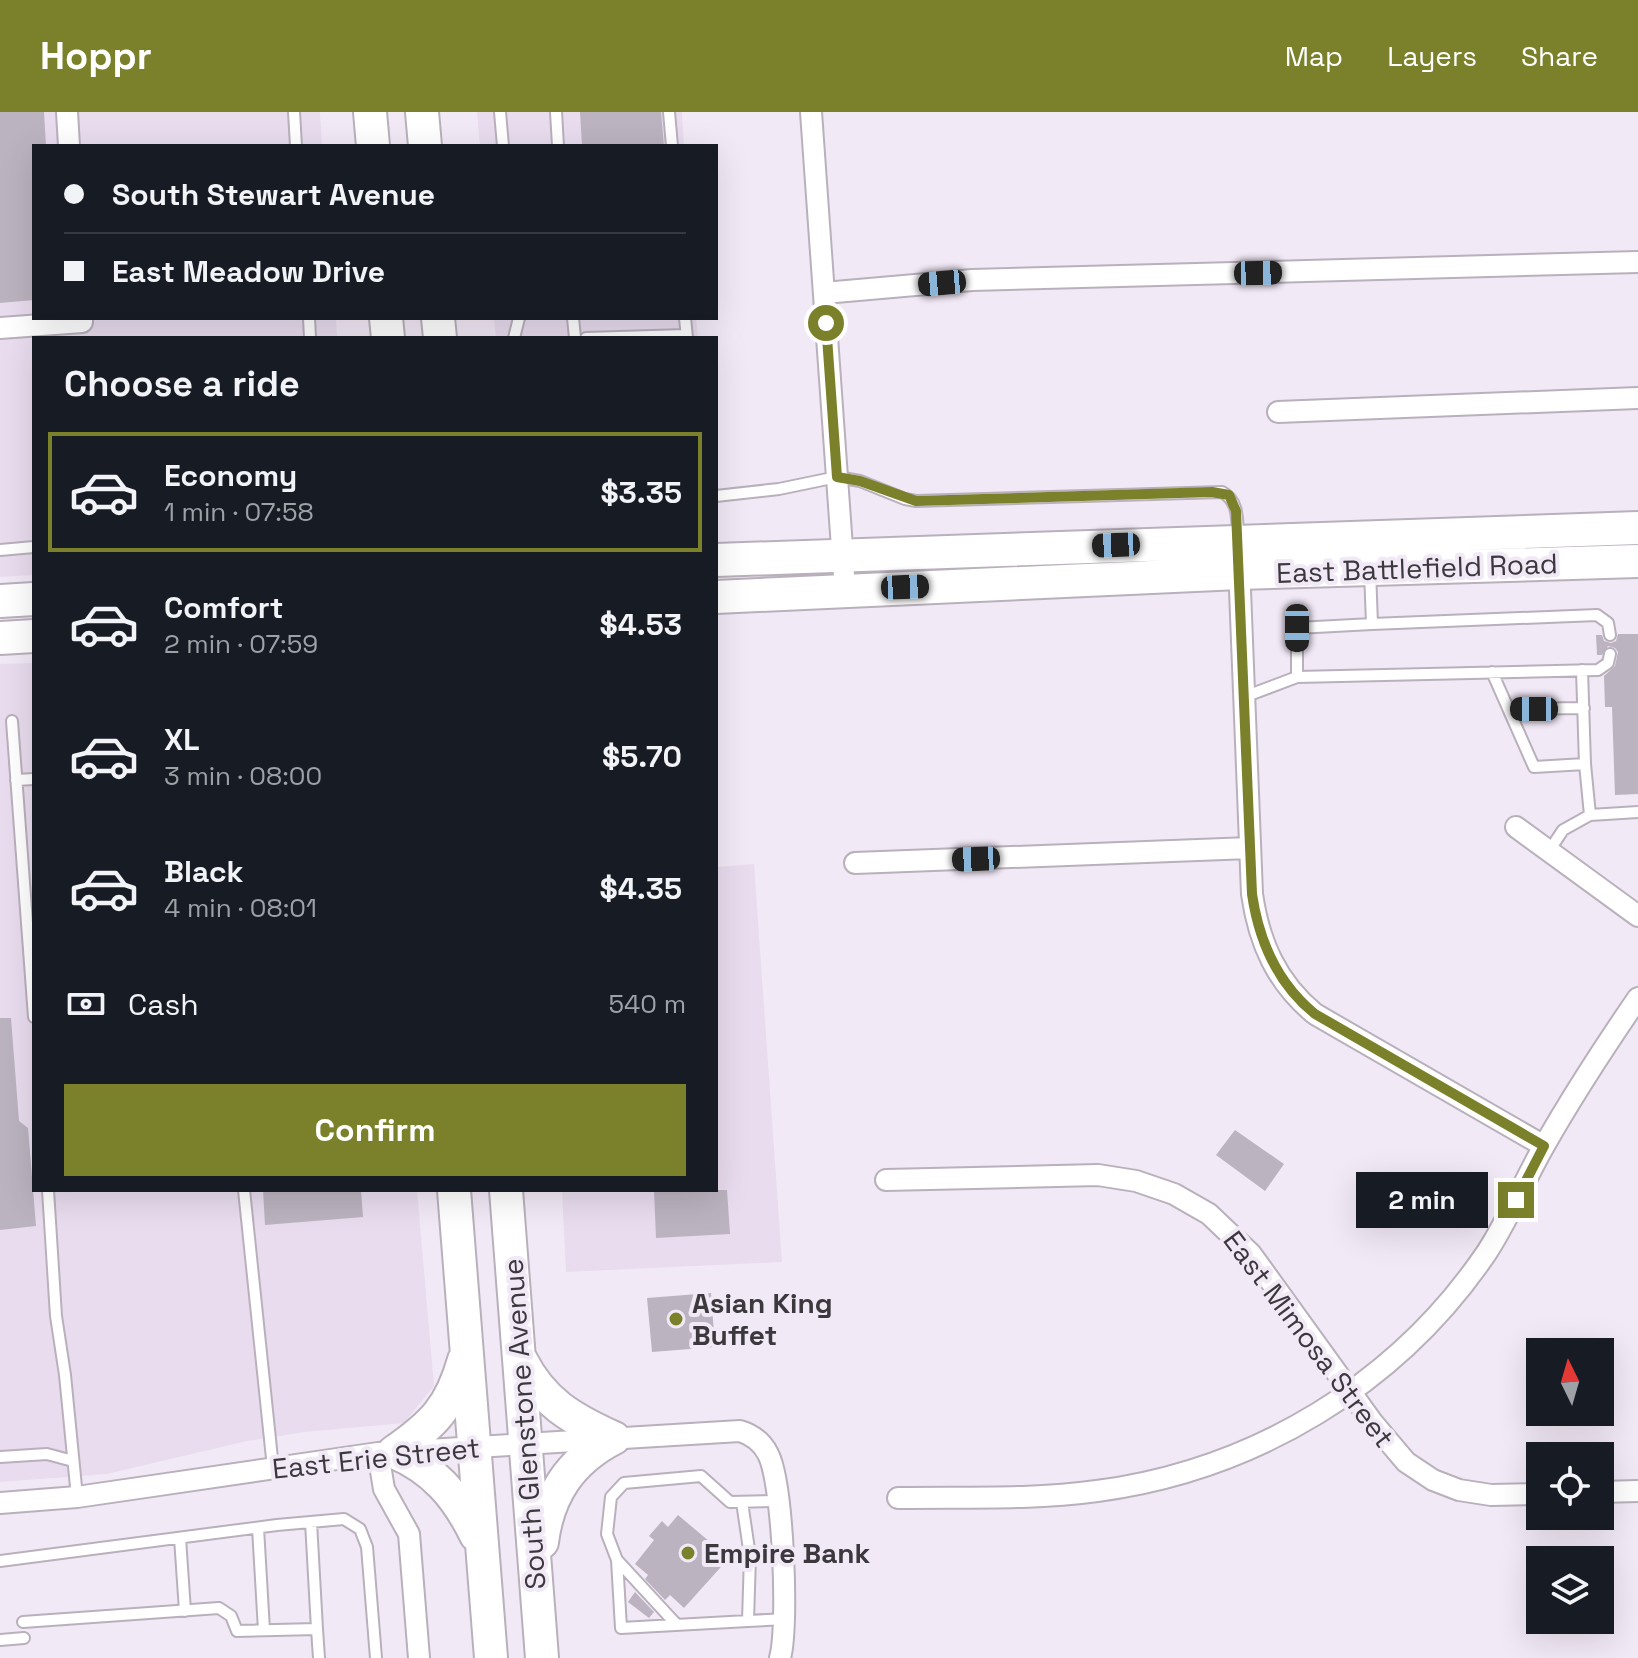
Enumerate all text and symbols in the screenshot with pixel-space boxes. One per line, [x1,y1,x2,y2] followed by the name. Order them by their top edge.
[40,32,152,80] text: Hoppr
[1285,38,1343,74] text: Map
[1387,38,1477,74] text: Layers
[1521,38,1598,74] text: Share
[112,175,435,214] text: South Stewart Avenue
[112,252,385,291] text: East Meadow Drive
[1234,261,1282,285] car
[917,269,967,297] car
[808,305,844,341] route start
[64,361,300,407] text: Choose a ride
[68,456,140,528] icon: car
[164,456,297,495] text: Economy
[600,473,682,512] text: $3.35
[164,495,314,529] text: 1 min · 07:58
[1092,532,1140,558] car
[1276,545,1558,591] street label: East Battlefield Road
[881,574,929,600] car
[68,588,140,660] icon: car
[164,588,283,627] text: Comfort
[1285,604,1309,652] car
[600,605,682,644] text: $4.53
[164,627,318,661] text: 2 min · 07:59
[1510,697,1558,721] car
[68,720,140,792] icon: car
[164,720,200,759] text: XL
[602,737,682,776] text: $5.70
[164,759,322,793] text: 3 min · 08:00
[952,846,1000,872] car
[68,852,140,924] icon: car
[164,852,243,891] text: Black
[600,869,682,908] text: $4.35
[164,891,317,925] text: 4 min · 08:01
[64,982,108,1026] icon: cash
[128,985,199,1024] text: Cash
[608,987,686,1021] text: 540 m
[64,1084,686,1176] button: Confirm
[1356,1172,1488,1228] callout: 2 min
[1498,1182,1534,1218] route end
[1388,1183,1456,1217] text: 2 min
[1216,1223,1402,1455] street label: East Mimosa Street
[494,1257,554,1591] street label: South Glenstone Avenue
[692,1285,833,1353] place label: Asian King Buffet
[667,1310,685,1328] marker: Asian King Buffet
[1526,1338,1614,1426] north arrow
[1526,1338,1614,1634] map controls
[270,1429,482,1487] street label: East Erie Street
[1526,1442,1614,1530] button: locate
[704,1535,871,1571] place label: Empire Bank
[679,1544,697,1562] marker: Empire Bank
[1526,1546,1614,1634] button: layers

